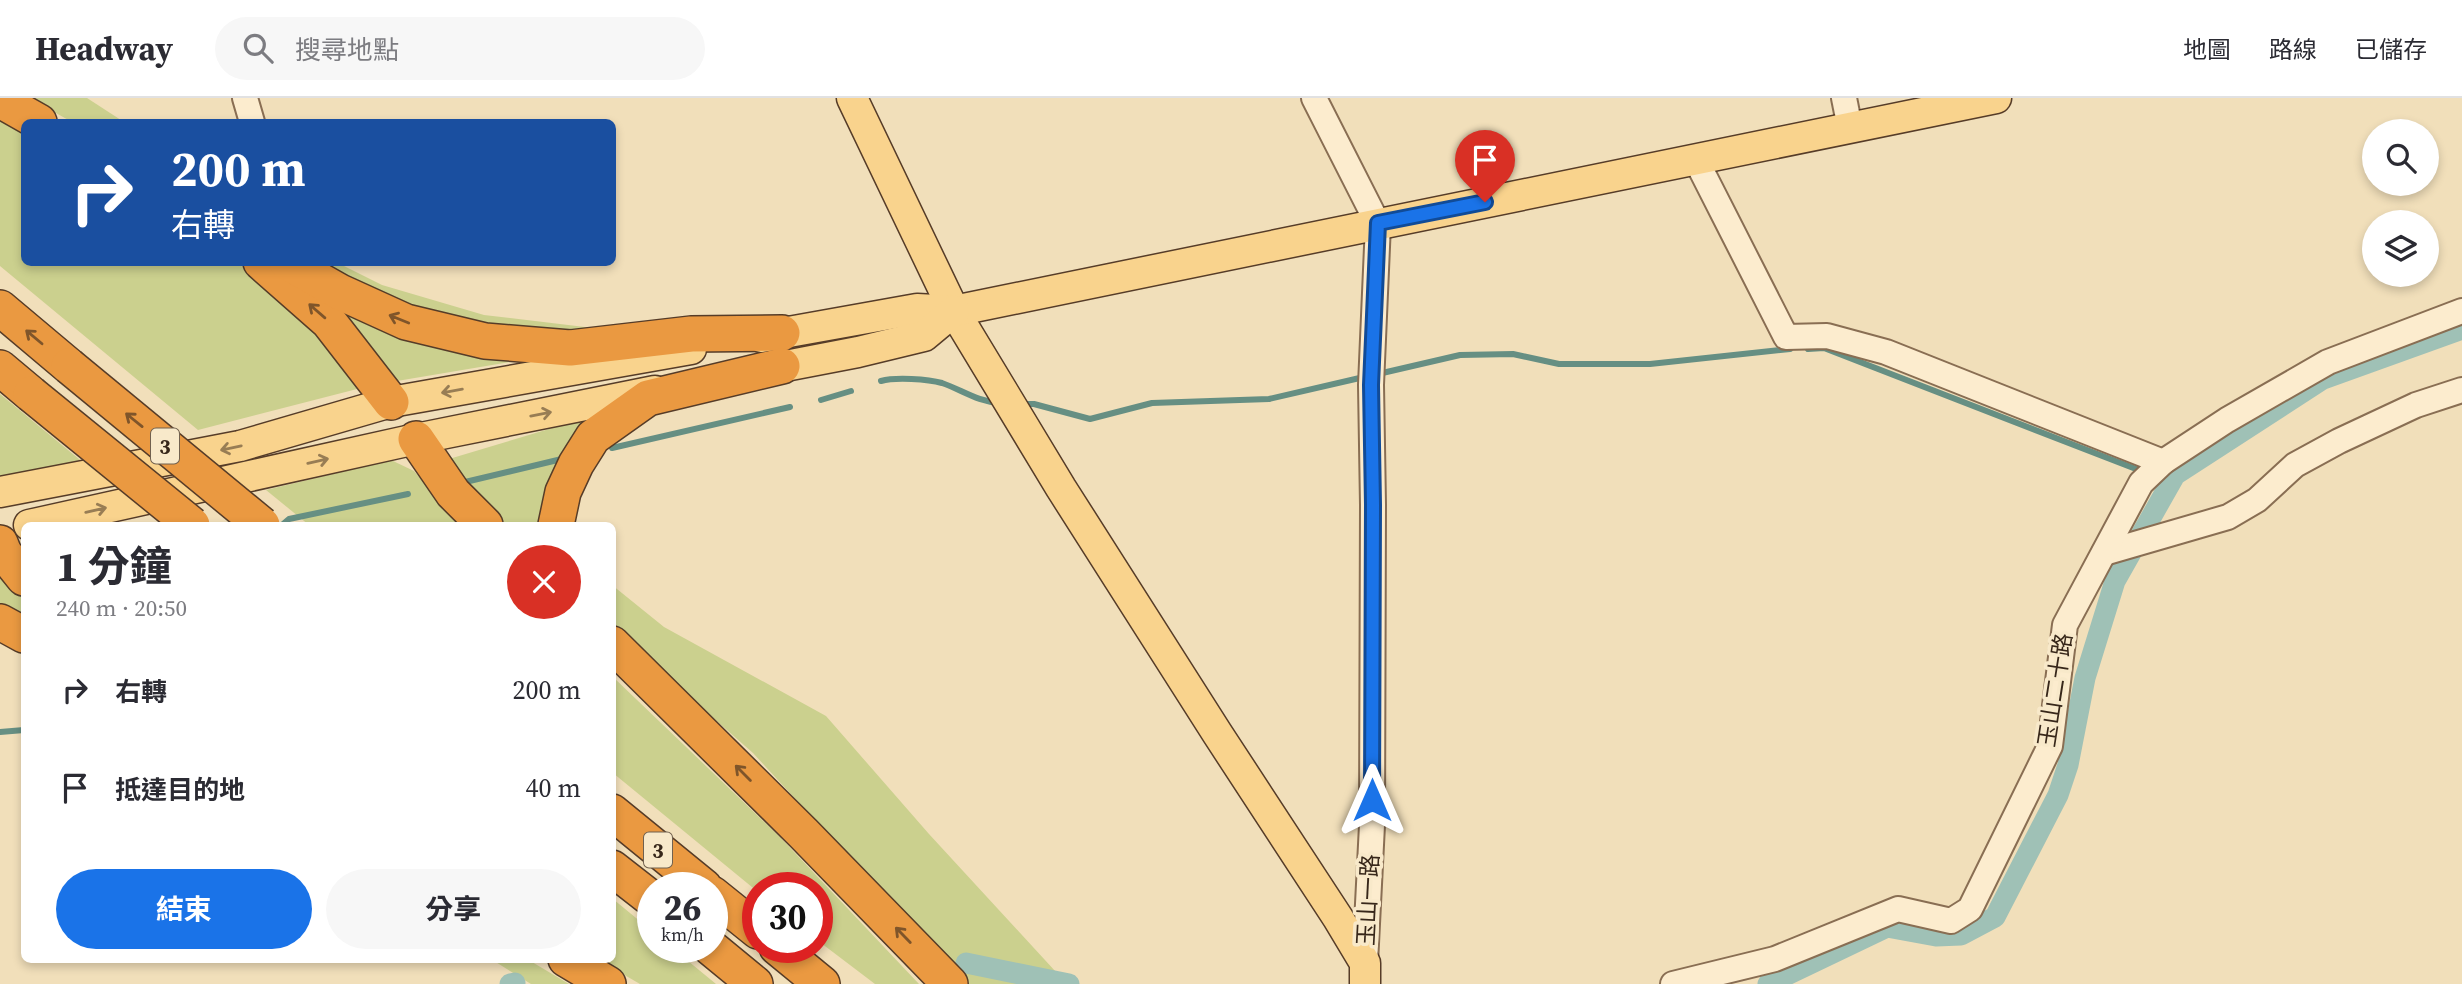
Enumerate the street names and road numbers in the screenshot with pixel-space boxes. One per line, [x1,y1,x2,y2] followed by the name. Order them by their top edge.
[151,428,179,464] road number: 3
[2030,631,2080,749] street label: 玉山二十路
[644,832,672,868] road number: 3
[1350,853,1386,947] street label: 玉山一路

